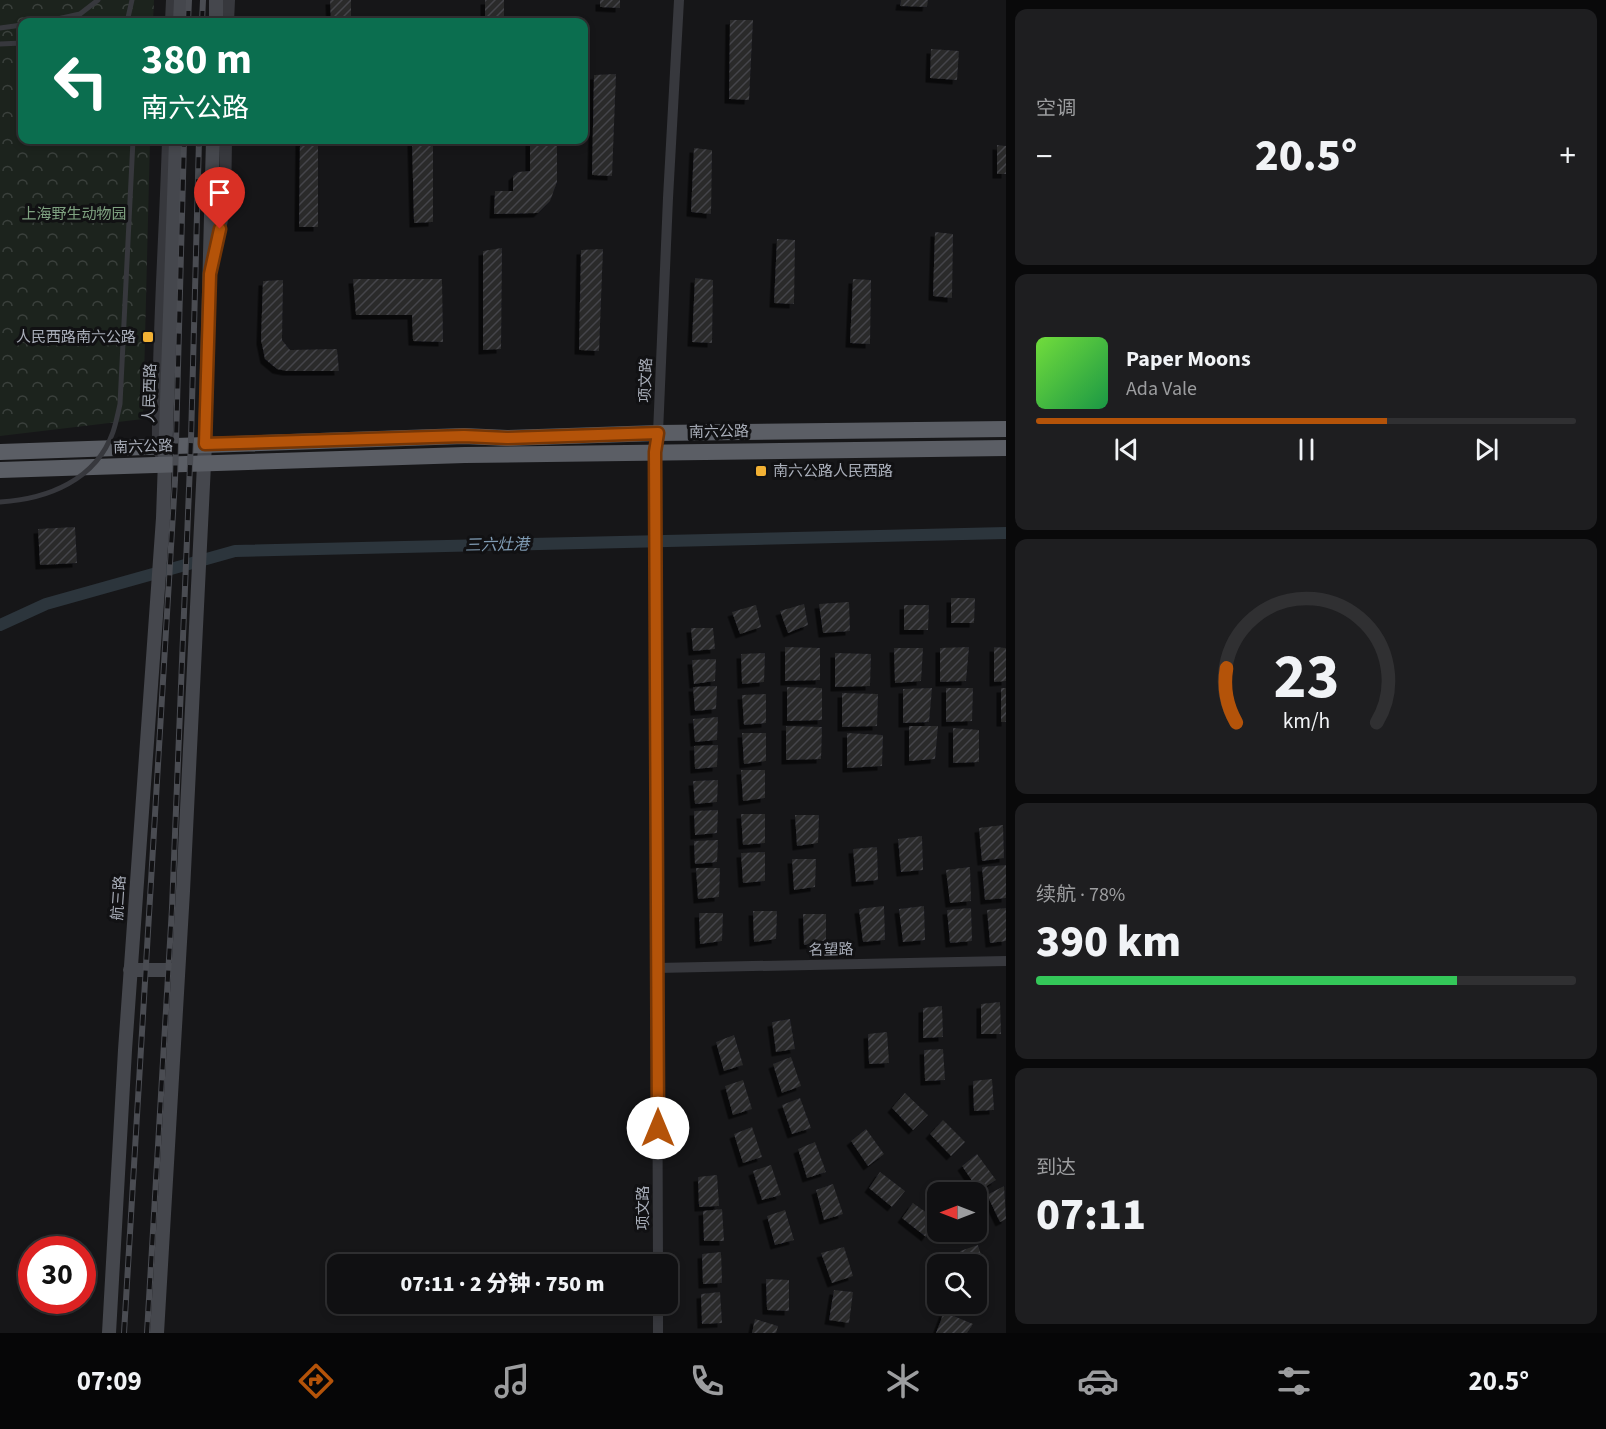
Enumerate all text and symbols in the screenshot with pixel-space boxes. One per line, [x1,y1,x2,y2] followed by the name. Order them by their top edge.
[141,30,252,90] text: 380 m
[42,42,120,120] icon: left
[141,89,249,128] text: 南六公路
[1036,95,1076,123] text: 空调
[1255,124,1357,188] text: 20.5°
[1036,133,1052,180] text: −
[1560,133,1576,180] text: +
[194,167,245,229] pin
[203,176,236,209] icon: arrive
[21,204,127,225] park label: 上海野生动物园
[16,327,136,348] place label: 人民西路南六公路
[141,330,155,344] marker: 人民西路南六公路
[1126,343,1251,375] text: Paper Moons
[635,357,657,403] street label: 项文路
[138,363,162,423] street label: 人民西路
[1126,375,1197,403] text: Ada Vale
[689,421,749,443] street label: 南六公路
[1110,433,1143,466] icon: previous
[1290,433,1323,466] icon: pause
[1470,433,1503,466] icon: next
[113,435,173,459] street label: 南六公路
[773,461,893,482] place label: 南六公路人民西路
[754,464,768,478] marker: 南六公路人民西路
[465,533,531,557] water label: 三六灶港
[1273,634,1339,723] text: 23
[1282,707,1330,738] text: km/h
[107,875,131,921] street label: 航三路
[1036,881,1125,909] text: 续航 · 78%
[1036,910,1181,974] text: 390 km
[808,939,854,961] street label: 名望路
[626,1096,690,1160] position arrow
[1036,1154,1076,1182] text: 到达
[927,1182,987,1242] north arrow
[927,1182,987,1314] map controls
[1036,1183,1146,1247] text: 07:11
[633,1185,654,1231] street label: 项文路
[18,1236,96,1314] speed limit sign: 30
[927,1254,987,1314] button: search
[401,1268,604,1300] text: 07:11 · 2 分钟 · 750 m
[295,1360,337,1402] icon: directions
[491,1360,533,1402] icon: music
[686,1360,728,1402] icon: phone
[882,1360,924,1402] icon: climate
[1077,1360,1119,1402] icon: car
[1273,1360,1315,1402] icon: filters
[77,1362,142,1401] text: 07:09
[1468,1362,1529,1401] text: 20.5°

